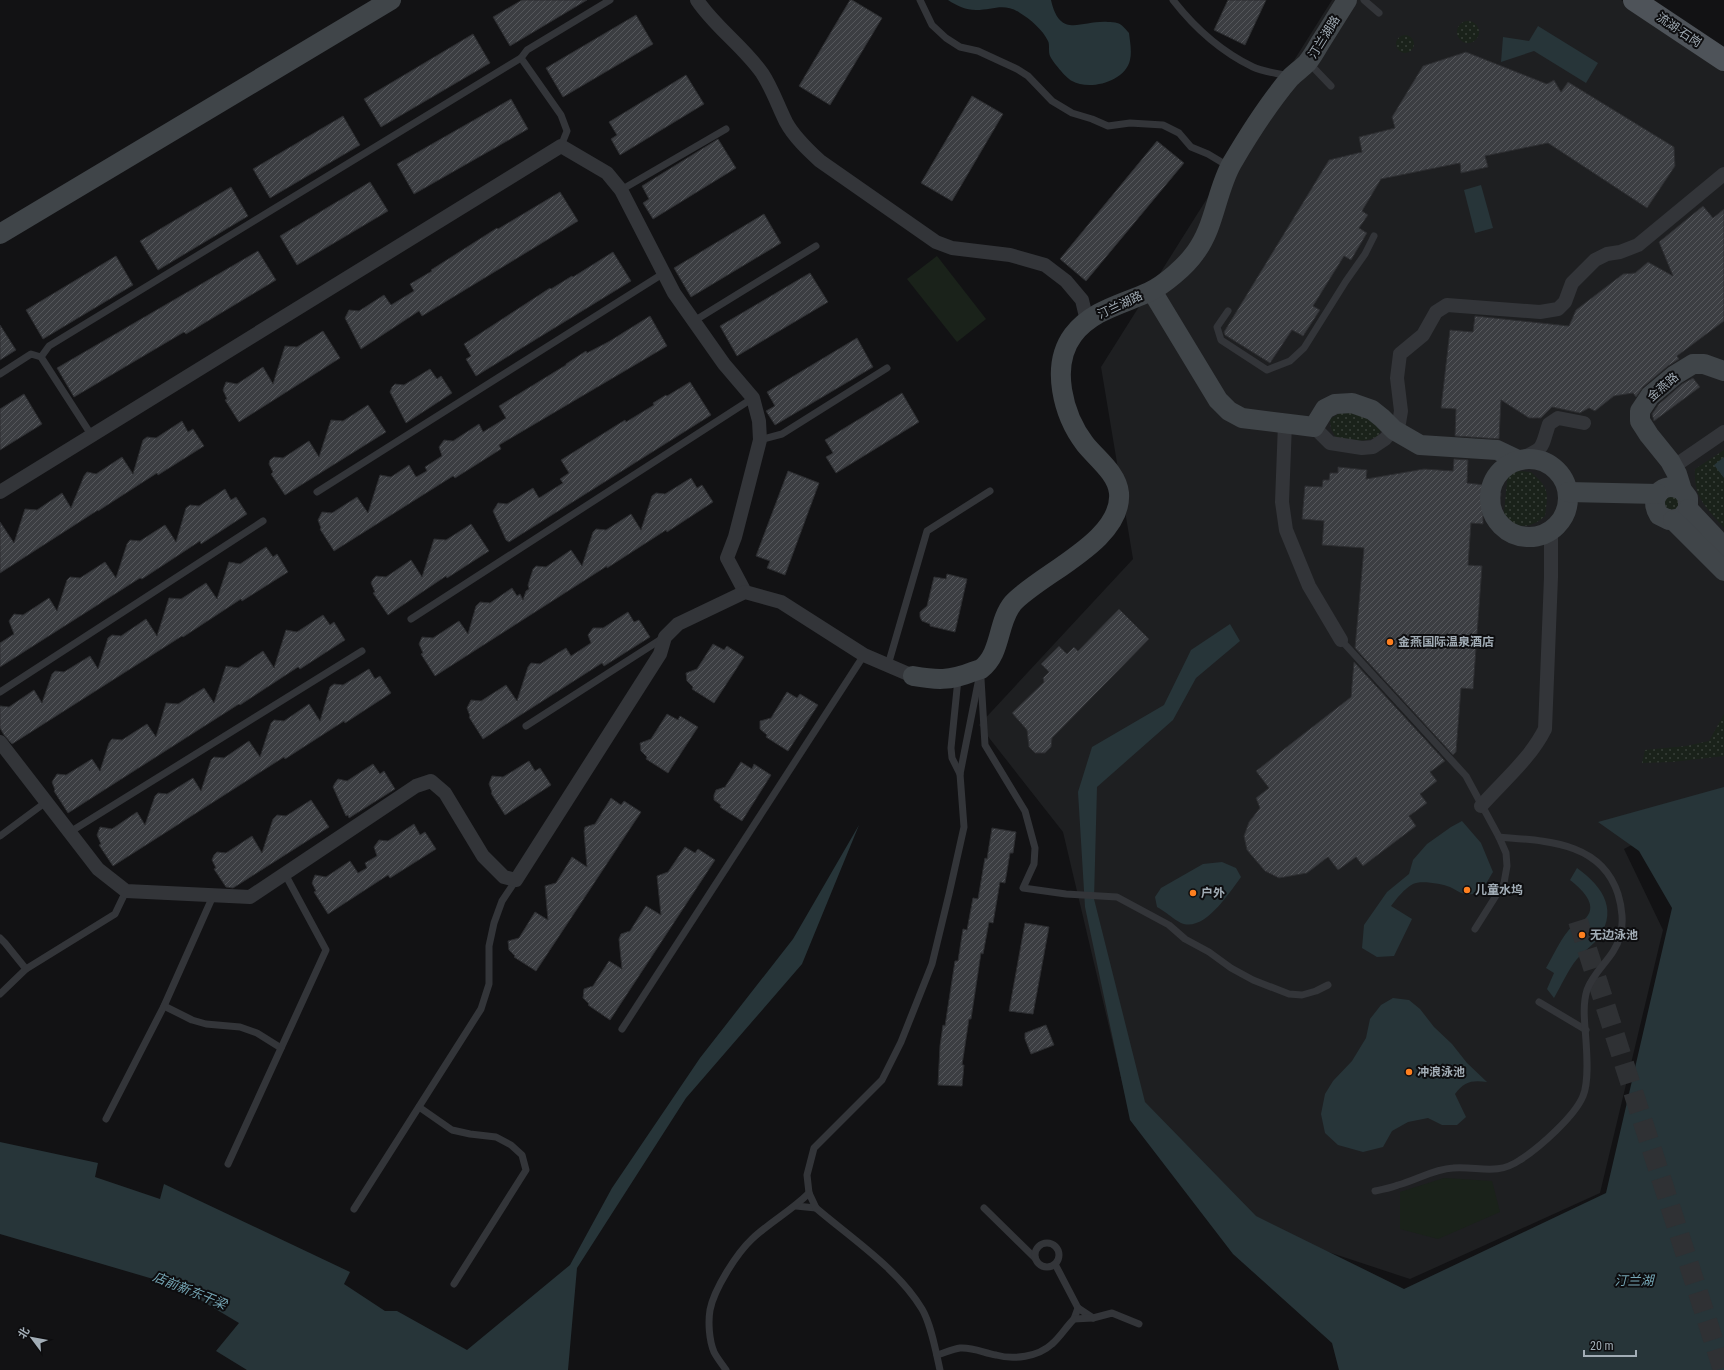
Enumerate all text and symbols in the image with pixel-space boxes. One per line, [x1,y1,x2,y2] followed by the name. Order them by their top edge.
[1654,10,1704,50] street label: 流湖-石岗
[1305,13,1343,61] street label: 汀兰湖路
[1095,289,1145,321] street label: 汀兰湖路
[1645,370,1681,404] street label: 金燕路
[1398,635,1494,649] place label: 金燕国际温泉酒店
[1385,637,1395,647] marker: 金燕国际温泉酒店
[1475,883,1523,897] place label: 儿童水坞
[1462,885,1472,895] marker: 儿童水坞
[1201,886,1225,900] place label: 户外
[1188,888,1198,898] marker: 户外
[1590,928,1638,942] place label: 无边泳池
[1577,930,1587,940] marker: 无边泳池
[1417,1065,1465,1079] place label: 冲浪泳池
[1404,1067,1414,1077] marker: 冲浪泳池
[151,1269,230,1312] water label: 店前新东干梁
[1614,1273,1655,1288] water label: 汀兰湖
[12,1318,52,1358] north arrow
[16,1325,32,1341] text: 北
[1584,1332,1636,1358] scale bar
[1590,1339,1614,1353] text: 20 m

